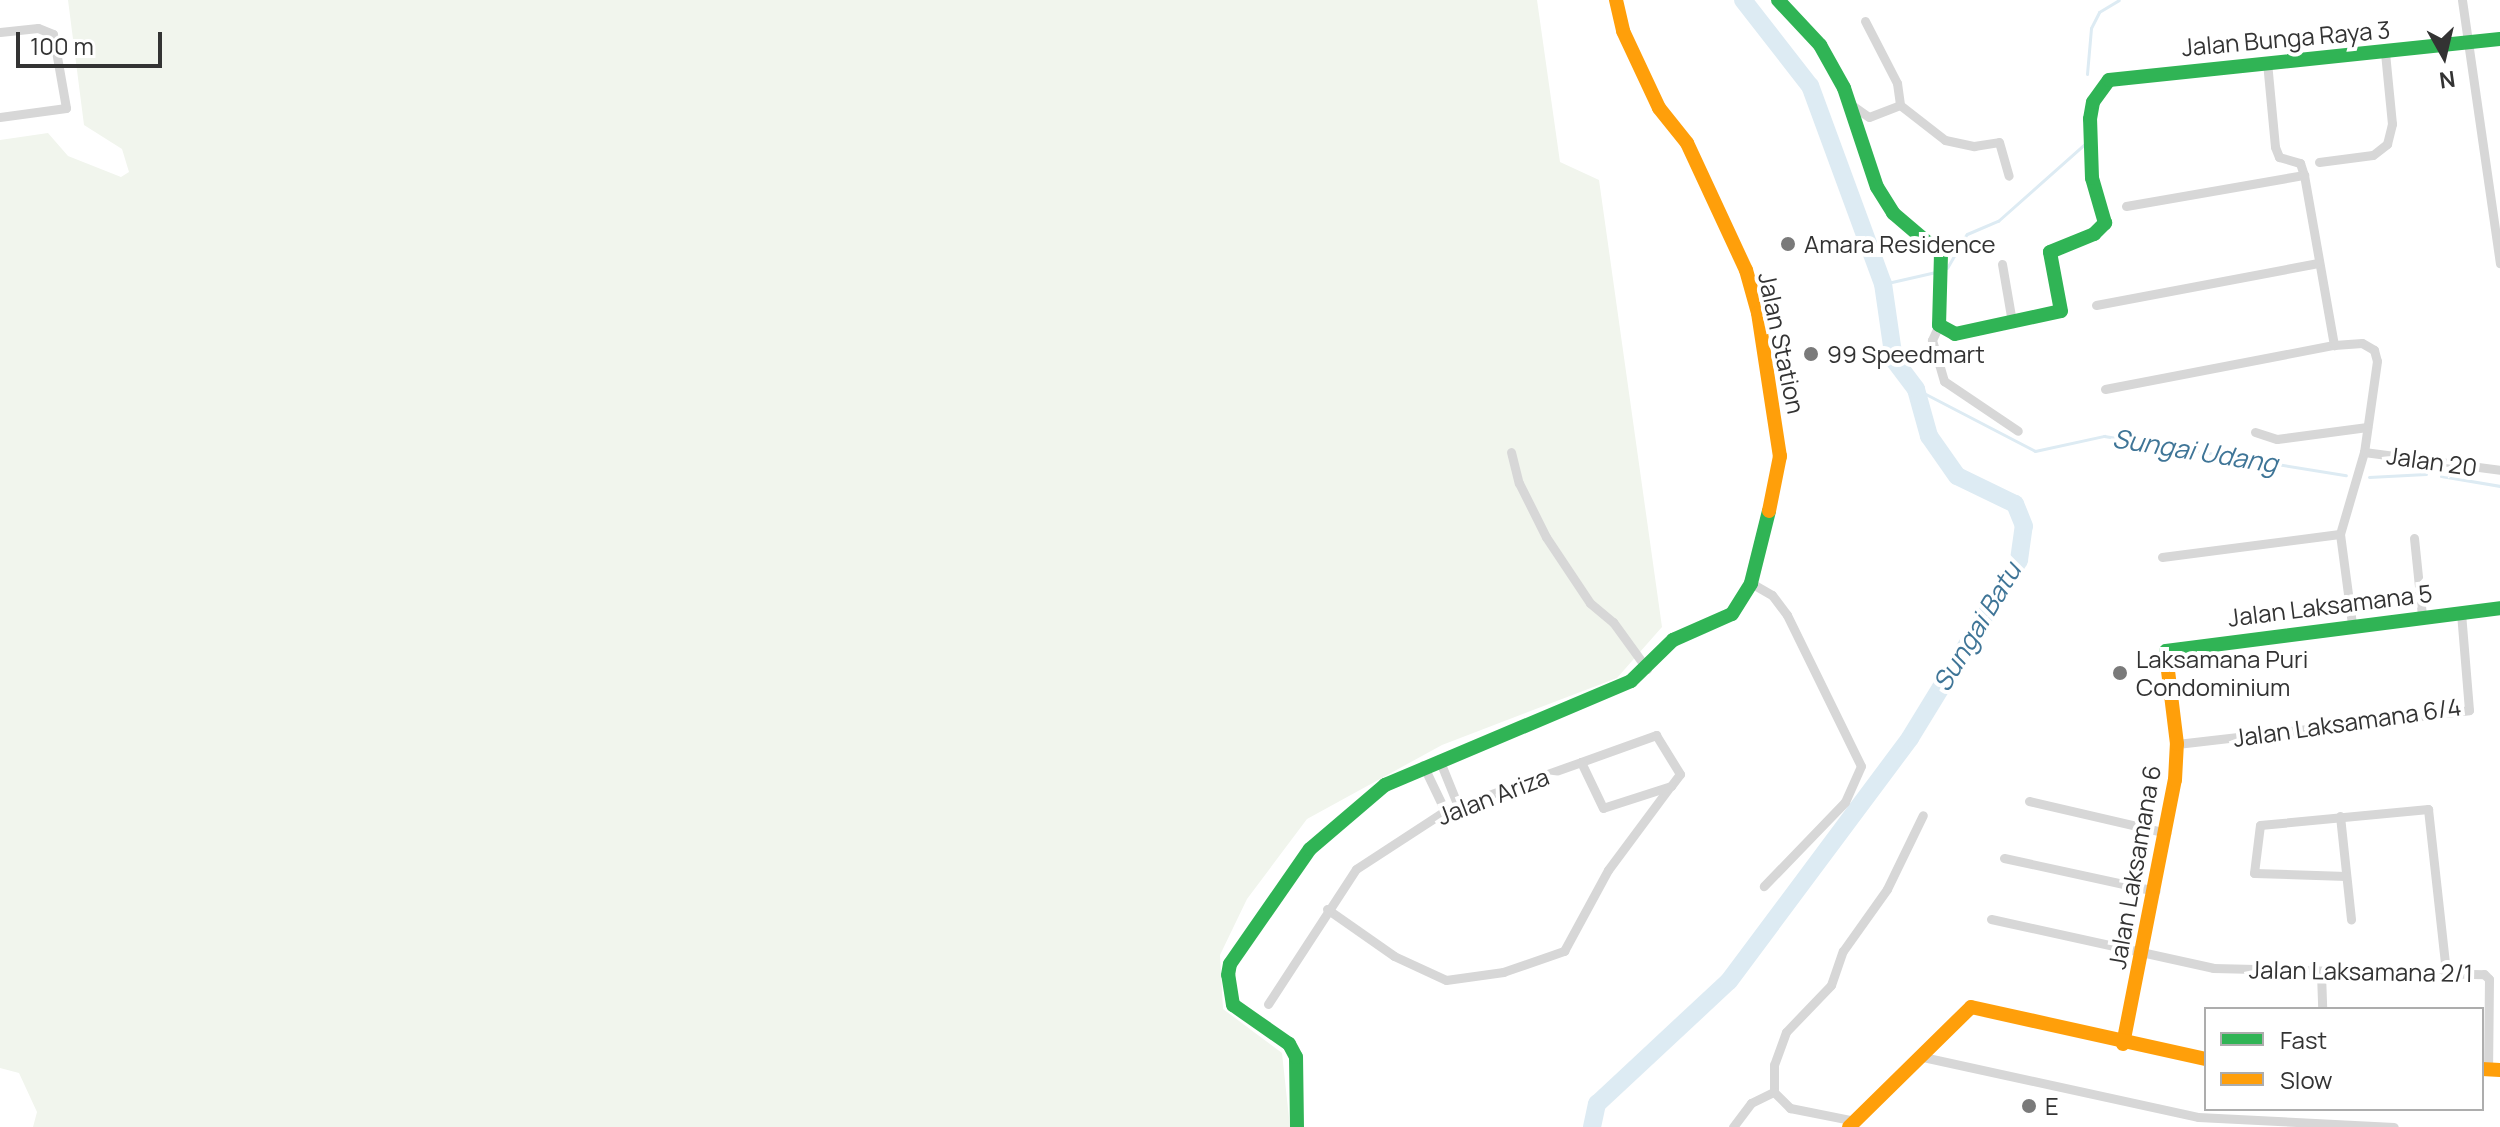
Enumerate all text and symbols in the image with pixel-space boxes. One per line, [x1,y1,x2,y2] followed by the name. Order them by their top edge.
[2180,15,2392,61] street label: Jalan Bunga Raya 3
[20,16,166,66] scale bar
[2404,16,2484,96] north arrow
[30,29,94,62] text: 100 m
[2437,64,2457,96] text: N
[1804,230,1996,258] place label: Amara Residence
[1779,235,1797,253] marker: Amara Residence
[1753,270,1811,416] street label: Jalan Station
[1827,340,1985,368] place label: 99 Speedmart
[1802,345,1820,363] marker: 99 Speedmart
[2110,423,2280,479] water label: Sungai Udang
[2385,440,2479,482] street label: Jalan 20
[1926,557,2028,697] water label: Sungai Batu
[2226,578,2434,632] street label: Jalan Laksamana 5
[2136,645,2308,701] place label: Laksamana Puri Condominium
[2111,664,2129,682] marker: Laksamana Puri Condominium
[2231,692,2463,752] street label: Jalan Laksamana 6/4
[1433,762,1553,830] street label: Jalan Ariza
[2102,763,2166,971] street label: Jalan Laksamana 6
[2249,955,2473,987] street label: Jalan Laksamana 2/1
[2204,1007,2484,1111] legend
[2280,1023,2327,1056] text: Fast
[2280,1063,2333,1096] text: Slow
[2045,1092,2059,1120] place label: E
[2020,1097,2038,1115] marker: E

